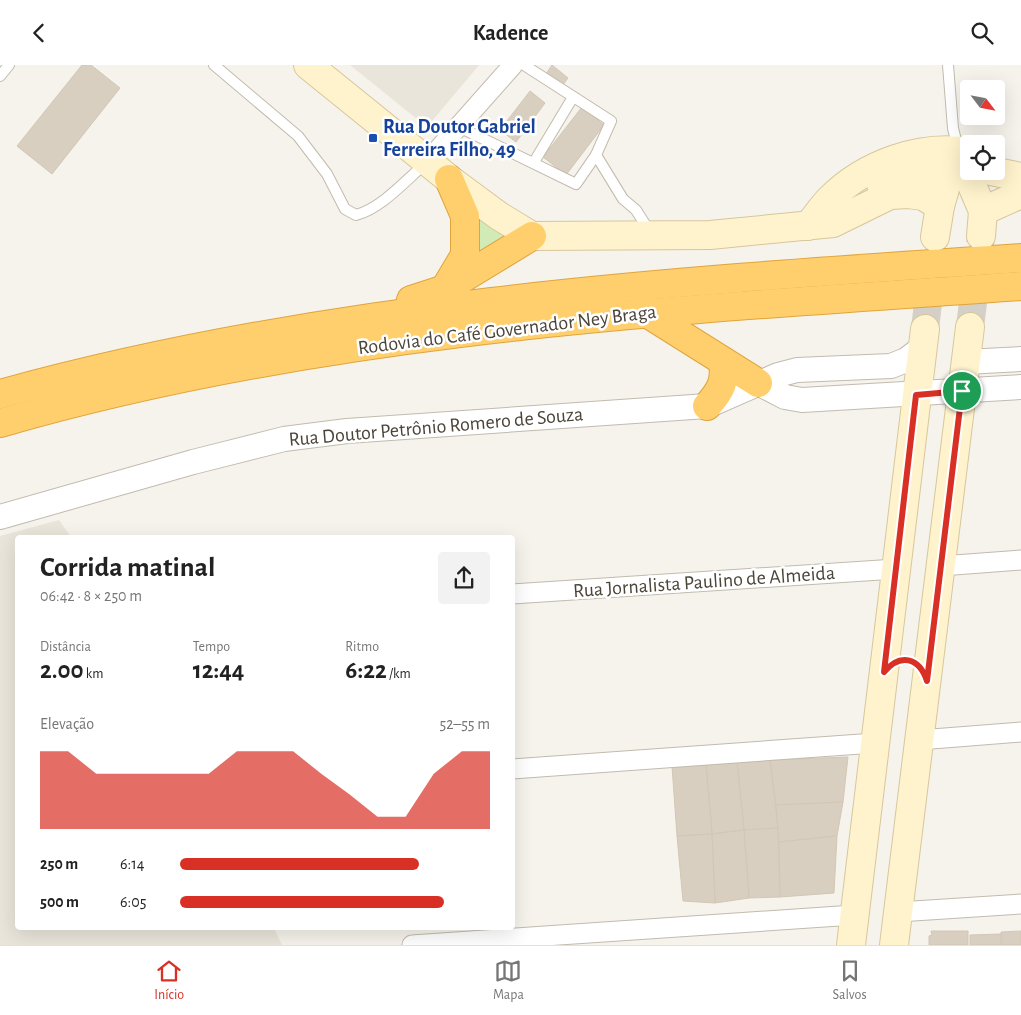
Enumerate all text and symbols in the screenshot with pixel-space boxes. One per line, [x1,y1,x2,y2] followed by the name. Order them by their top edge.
[25,19,53,47] icon: back
[968,19,996,47] icon: search
[473,22,548,44] text: Kadence
[960,80,1005,125] north arrow
[960,80,1005,180] map controls
[383,117,536,160] place label: Rua Doutor Gabriel Ferreira Filho, 49
[367,132,379,144] marker: Rua Doutor Gabriel Ferreira Filho, 49
[960,135,1005,180] button: locate
[357,302,657,358] street label: Rodovia do Café Governador Ney Braga
[941,370,983,412] pin
[948,377,976,405] icon: arrive
[288,404,584,450] street label: Rua Doutor Petrônio Romero de Souza
[438,552,490,604] button: share
[40,554,215,582] text: Corrida matinal
[572,563,836,601] street label: Rua Jornalista Paulino de Almeida
[40,588,142,604] text: 06:42 · 8 × 250 m
[40,640,91,654] text: Distância
[193,640,230,654] text: Tempo
[345,640,379,654] text: Ritmo
[40,658,84,683] text: 2.00
[193,658,244,683] text: 12:44
[345,658,387,683] text: 6:22
[84,667,103,681] text: km
[387,667,411,681] text: /km
[40,716,94,732] text: Elevação
[440,716,490,732] text: 52–55 m
[40,856,78,872] text: 250 m
[120,856,144,872] text: 6:14
[40,894,79,910] text: 500 m
[120,894,146,910] text: 6:05
[154,957,184,1004] tab: Início
[493,957,524,1004] tab: Mapa
[833,957,867,1004] tab: Salvos

